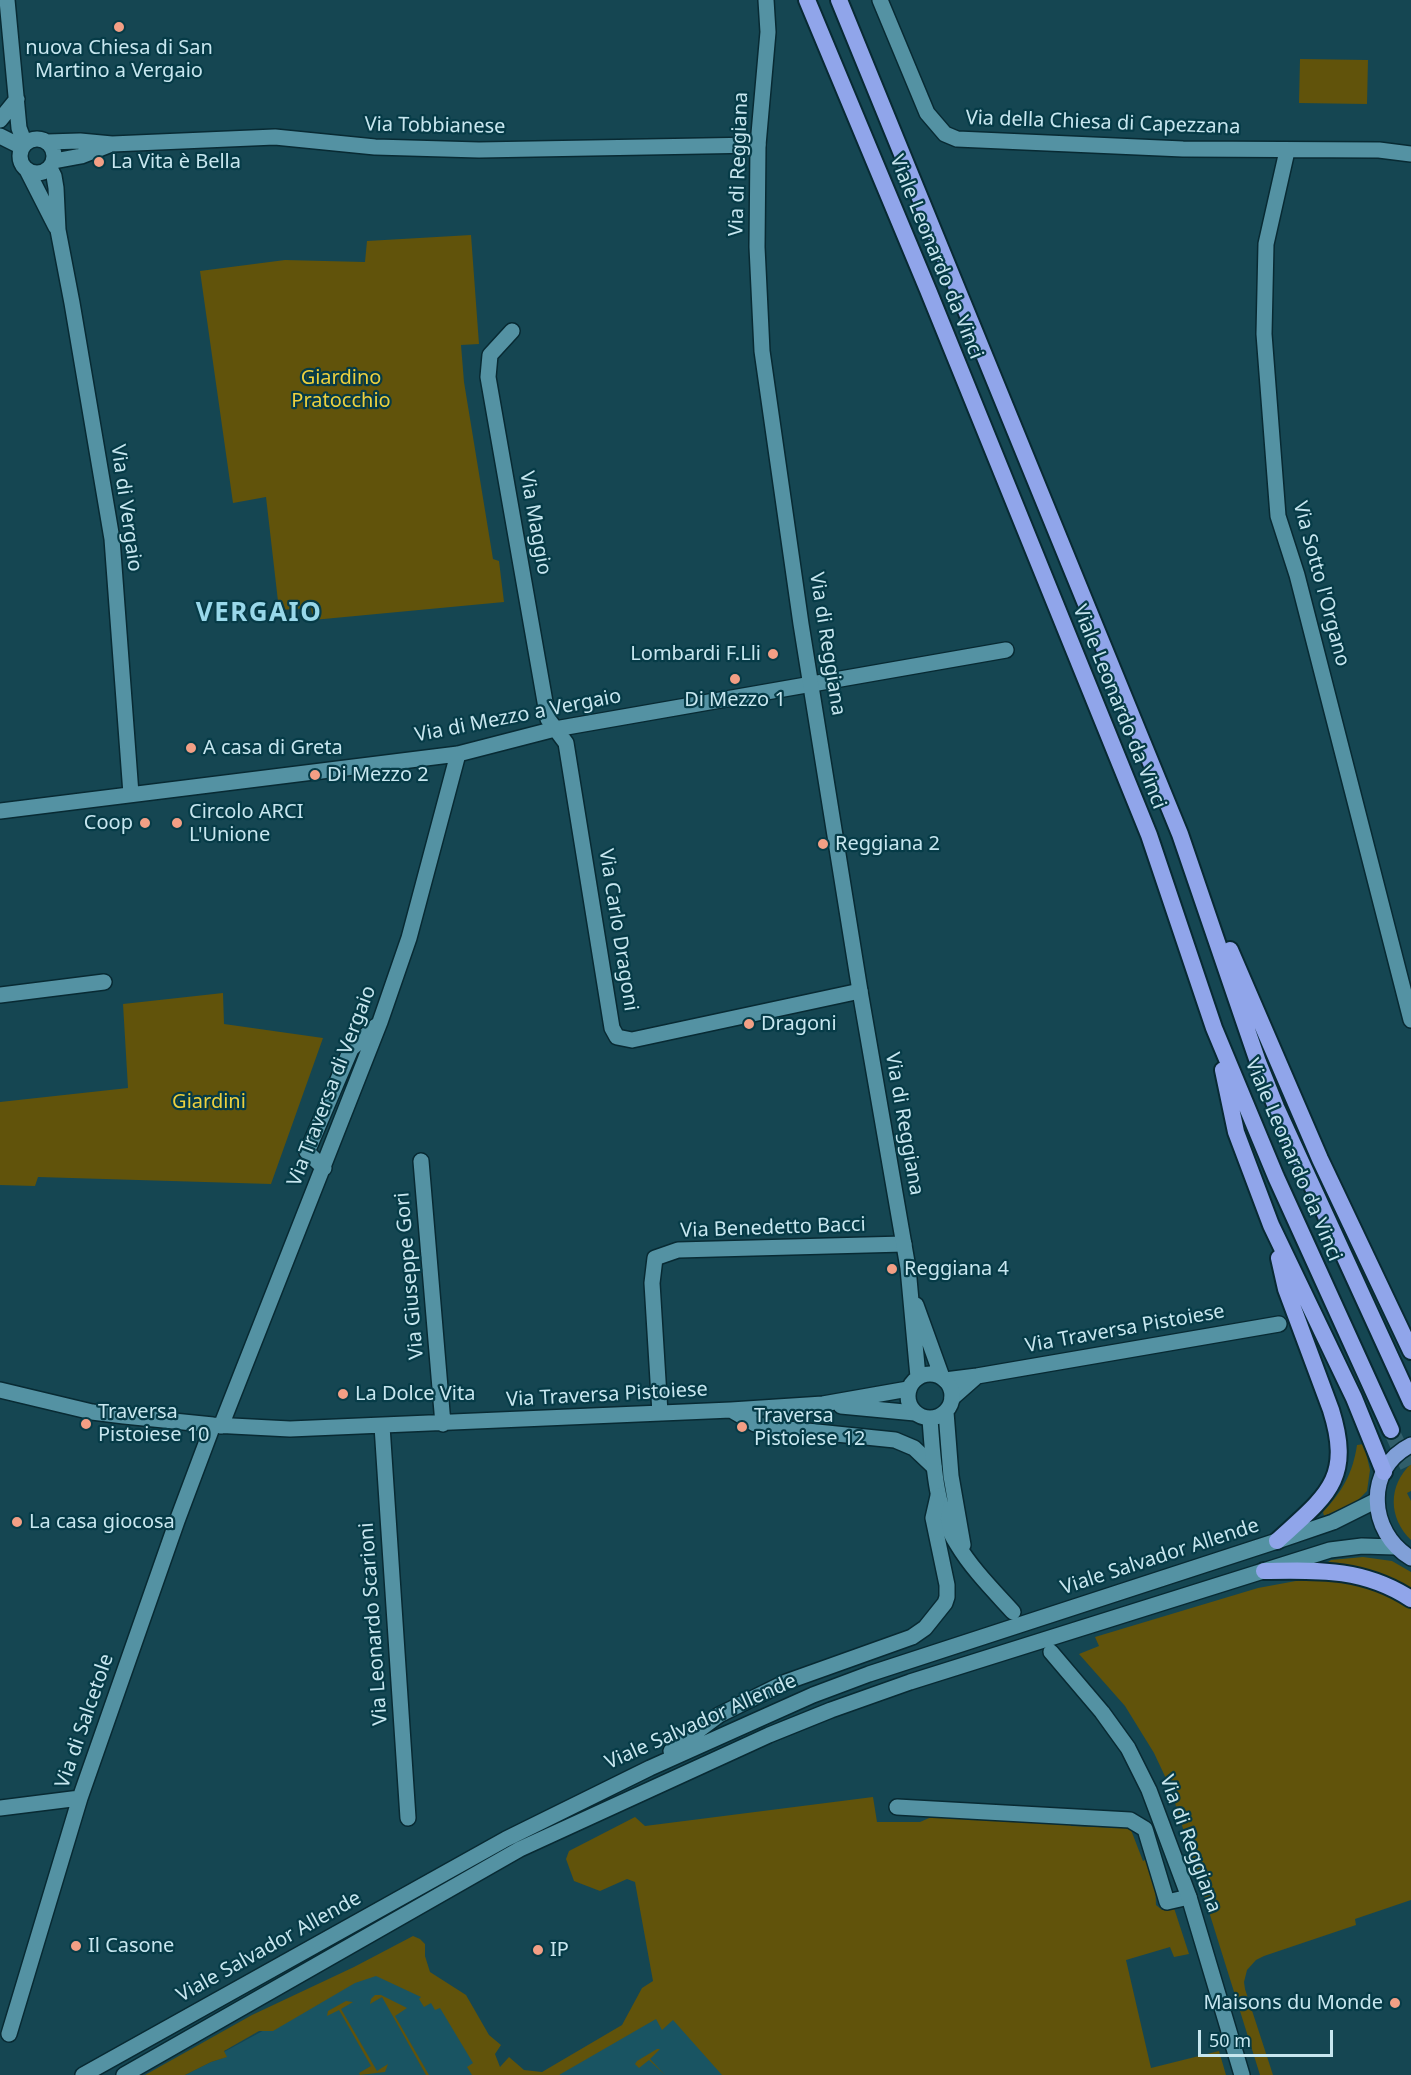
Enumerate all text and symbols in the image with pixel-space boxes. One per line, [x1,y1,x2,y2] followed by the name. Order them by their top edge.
[112,20,126,34] marker: nuova Chiesa di San Martino a Vergaio
[25,36,213,83] place label: nuova Chiesa di San Martino a Vergaio
[724,91,754,237] street label: Via di Reggiana
[965,106,1241,140] street label: Via della Chiesa di Capezzana
[364,113,506,139] street label: Via Tobbianese
[111,150,241,174] place label: La Vita è Bella
[884,151,988,363] street label: Viale Leonardo da Vinci
[92,155,106,169] marker: La Vita è Bella
[291,366,391,413] park label: Giardino Pratocchio
[105,443,147,573] street label: Via di Vergaio
[514,469,556,577] street label: Via Maggio
[1287,499,1355,669] street label: Via Sotto l'Organo
[804,571,850,717] street label: Via di Reggiana
[196,598,322,630] district label: VERGAIO
[1067,601,1171,813] street label: Viale Leonardo da Vinci
[630,642,761,666] place label: Lombardi F.Lli
[766,647,780,661] marker: Lombardi F.Lli
[728,672,742,686] marker: Di Mezzo 1
[413,684,623,748] street label: Via di Mezzo a Vergaio
[684,688,786,712] place label: Di Mezzo 1
[203,736,343,760] place label: A casa di Greta
[184,741,198,755] marker: A casa di Greta
[327,763,429,787] place label: Di Mezzo 2
[308,768,322,782] marker: Di Mezzo 2
[189,800,303,847] place label: Circolo ARCI L'Unione
[84,811,133,835] place label: Coop
[138,816,152,830] marker: Coop
[170,816,184,830] marker: Circolo ARCI L'Unione
[835,832,940,856] place label: Reggiana 2
[816,837,830,851] marker: Reggiana 2
[593,847,643,1013] street label: Via Carlo Dragoni
[283,982,381,1190] street label: Via Traversa di Vergaio
[761,1012,837,1036] place label: Dragoni
[742,1017,756,1031] marker: Dragoni
[880,1051,928,1197] street label: Via di Reggiana
[1239,1055,1347,1265] street label: Viale Leonardo da Vinci
[172,1090,246,1114] park label: Giardini
[391,1191,429,1361] street label: Via Giuseppe Gori
[680,1213,866,1243] street label: Via Benedetto Bacci
[904,1257,1009,1281] place label: Reggiana 4
[885,1262,899,1276] marker: Reggiana 4
[1023,1300,1227,1358] street label: Via Traversa Pistoiese
[506,1378,708,1412] street label: Via Traversa Pistoiese
[355,1382,475,1406] place label: La Dolce Vita
[336,1387,350,1401] marker: La Dolce Vita
[98,1400,210,1447] place label: Traversa Pistoiese 10
[754,1404,866,1451] place label: Traversa Pistoiese 12
[79,1417,93,1431] marker: Traversa Pistoiese 10
[735,1420,749,1434] marker: Traversa Pistoiese 12
[29,1510,175,1534] place label: La casa giocosa
[1058,1514,1262,1600] street label: Viale Salvador Allende
[10,1515,24,1529] marker: La casa giocosa
[355,1522,393,1726] street label: Via Leonardo Scarioni
[51,1651,119,1791] street label: Via di Salcetole
[602,1669,800,1775] street label: Viale Salvador Allende
[1154,1772,1226,1916] street label: Via di Reggiana
[173,1886,365,2008] street label: Viale Salvador Allende
[88,1934,174,1958] place label: Il Casone
[550,1938,569,1962] place label: IP
[69,1939,83,1953] marker: Il Casone
[531,1943,545,1957] marker: IP
[1204,1991,1383,2015] place label: Maisons du Monde
[1388,1996,1402,2010] marker: Maisons du Monde
[1201,2018,1336,2056] scale bar
[1209,2028,1251,2052] text: 50 m

